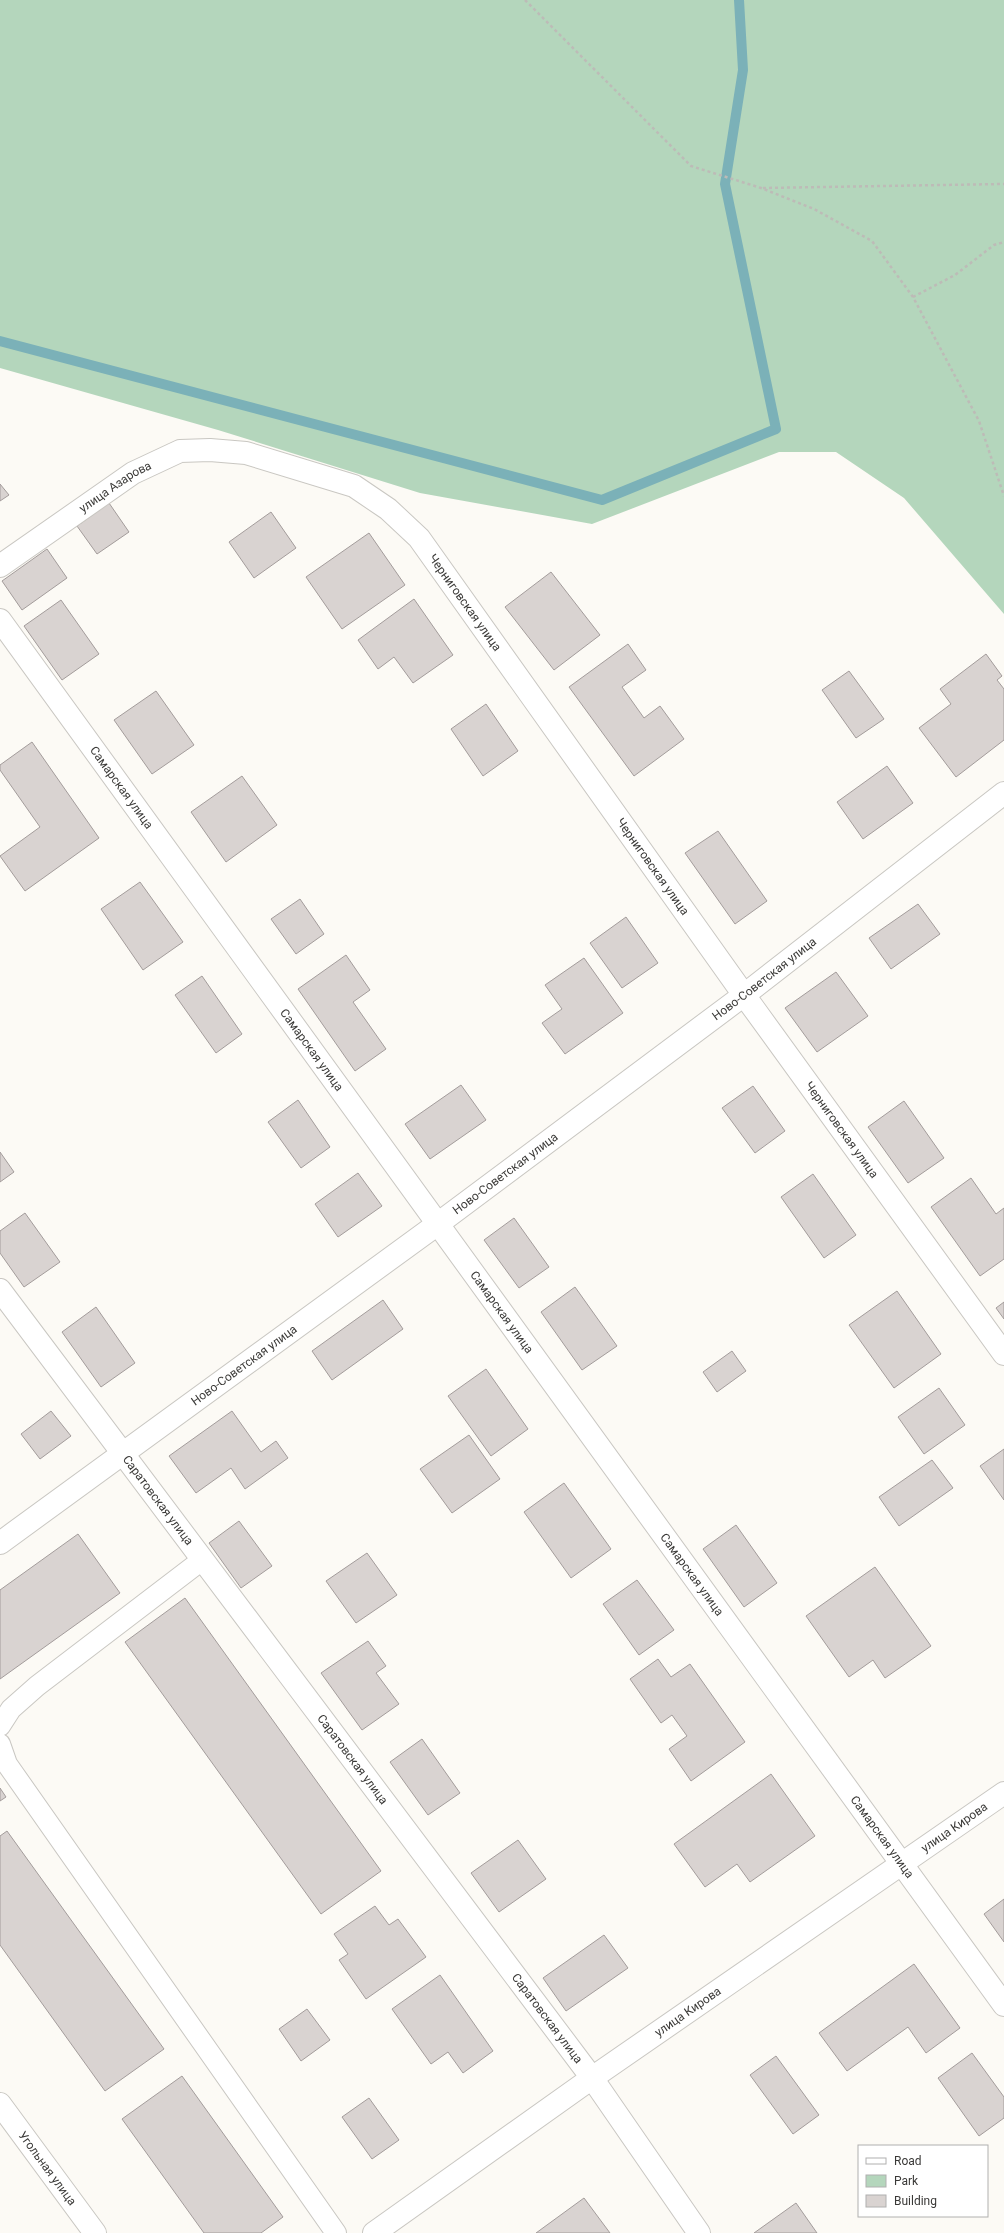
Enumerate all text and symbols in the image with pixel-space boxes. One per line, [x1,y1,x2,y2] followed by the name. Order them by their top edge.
[77,458,154,515] street label: улица Азарова
[426,551,504,654] street label: Черниговская улица
[87,744,156,832] street label: Самарская улица
[613,815,692,918] street label: Черниговская улица
[710,934,819,1023] street label: Ново-Советская улица
[277,1006,346,1094] street label: Самарская улица
[802,1079,881,1181] street label: Черниговская улица
[450,1130,561,1217] street label: Ново-Советская улица
[467,1268,536,1356] street label: Самарская улица
[188,1322,300,1408] street label: Ново-Советская улица
[120,1453,196,1548] street label: Саратовская улица
[657,1531,727,1619] street label: Самарская улица
[314,1712,391,1807] street label: Саратовская улица
[848,1793,917,1881] street label: Самарская улица
[918,1800,990,1855] street label: улица Кирова
[509,1971,585,2066] street label: Саратовская улица
[652,1984,724,2040] street label: улица Кирова
[16,2129,79,2208] street label: Угольная улица
[858,2145,988,2217] legend
[894,2154,922,2168] text: Road
[894,2174,919,2188] text: Park
[894,2194,937,2208] text: Building

